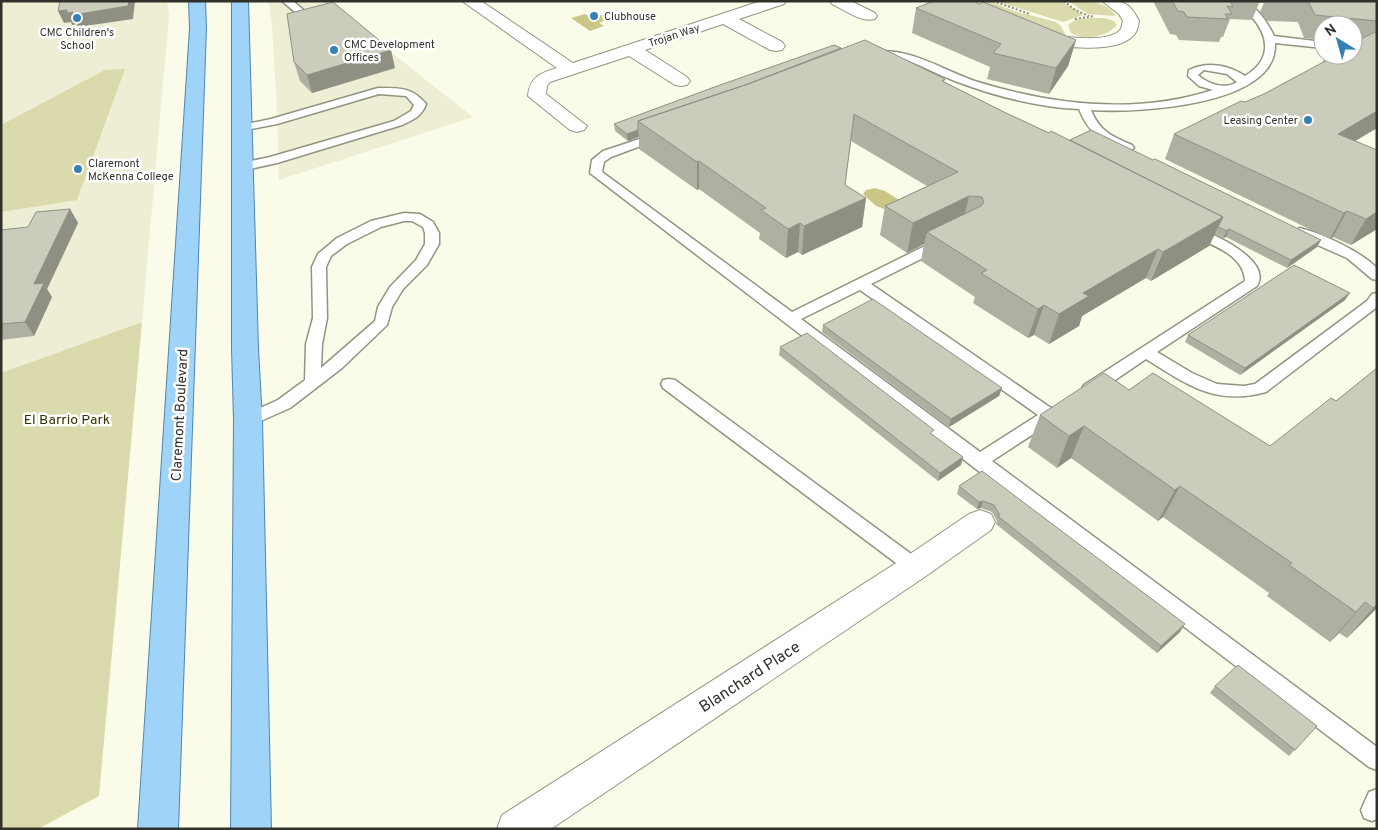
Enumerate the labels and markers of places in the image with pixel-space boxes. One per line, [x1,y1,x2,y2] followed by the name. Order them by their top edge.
[588,10,600,22] marker: Clubhouse
[604,10,656,24] place label: Clubhouse
[71,12,83,24] marker: CMC Children's School
[40,26,114,53] place label: CMC Children's School
[344,38,435,65] place label: CMC Development Offices
[328,44,340,56] marker: CMC Development Offices
[1224,114,1299,128] place label: Leasing Center
[1302,114,1314,126] marker: Leasing Center
[88,157,174,184] place label: Claremont McKenna College
[72,163,84,175] marker: Claremont McKenna College

